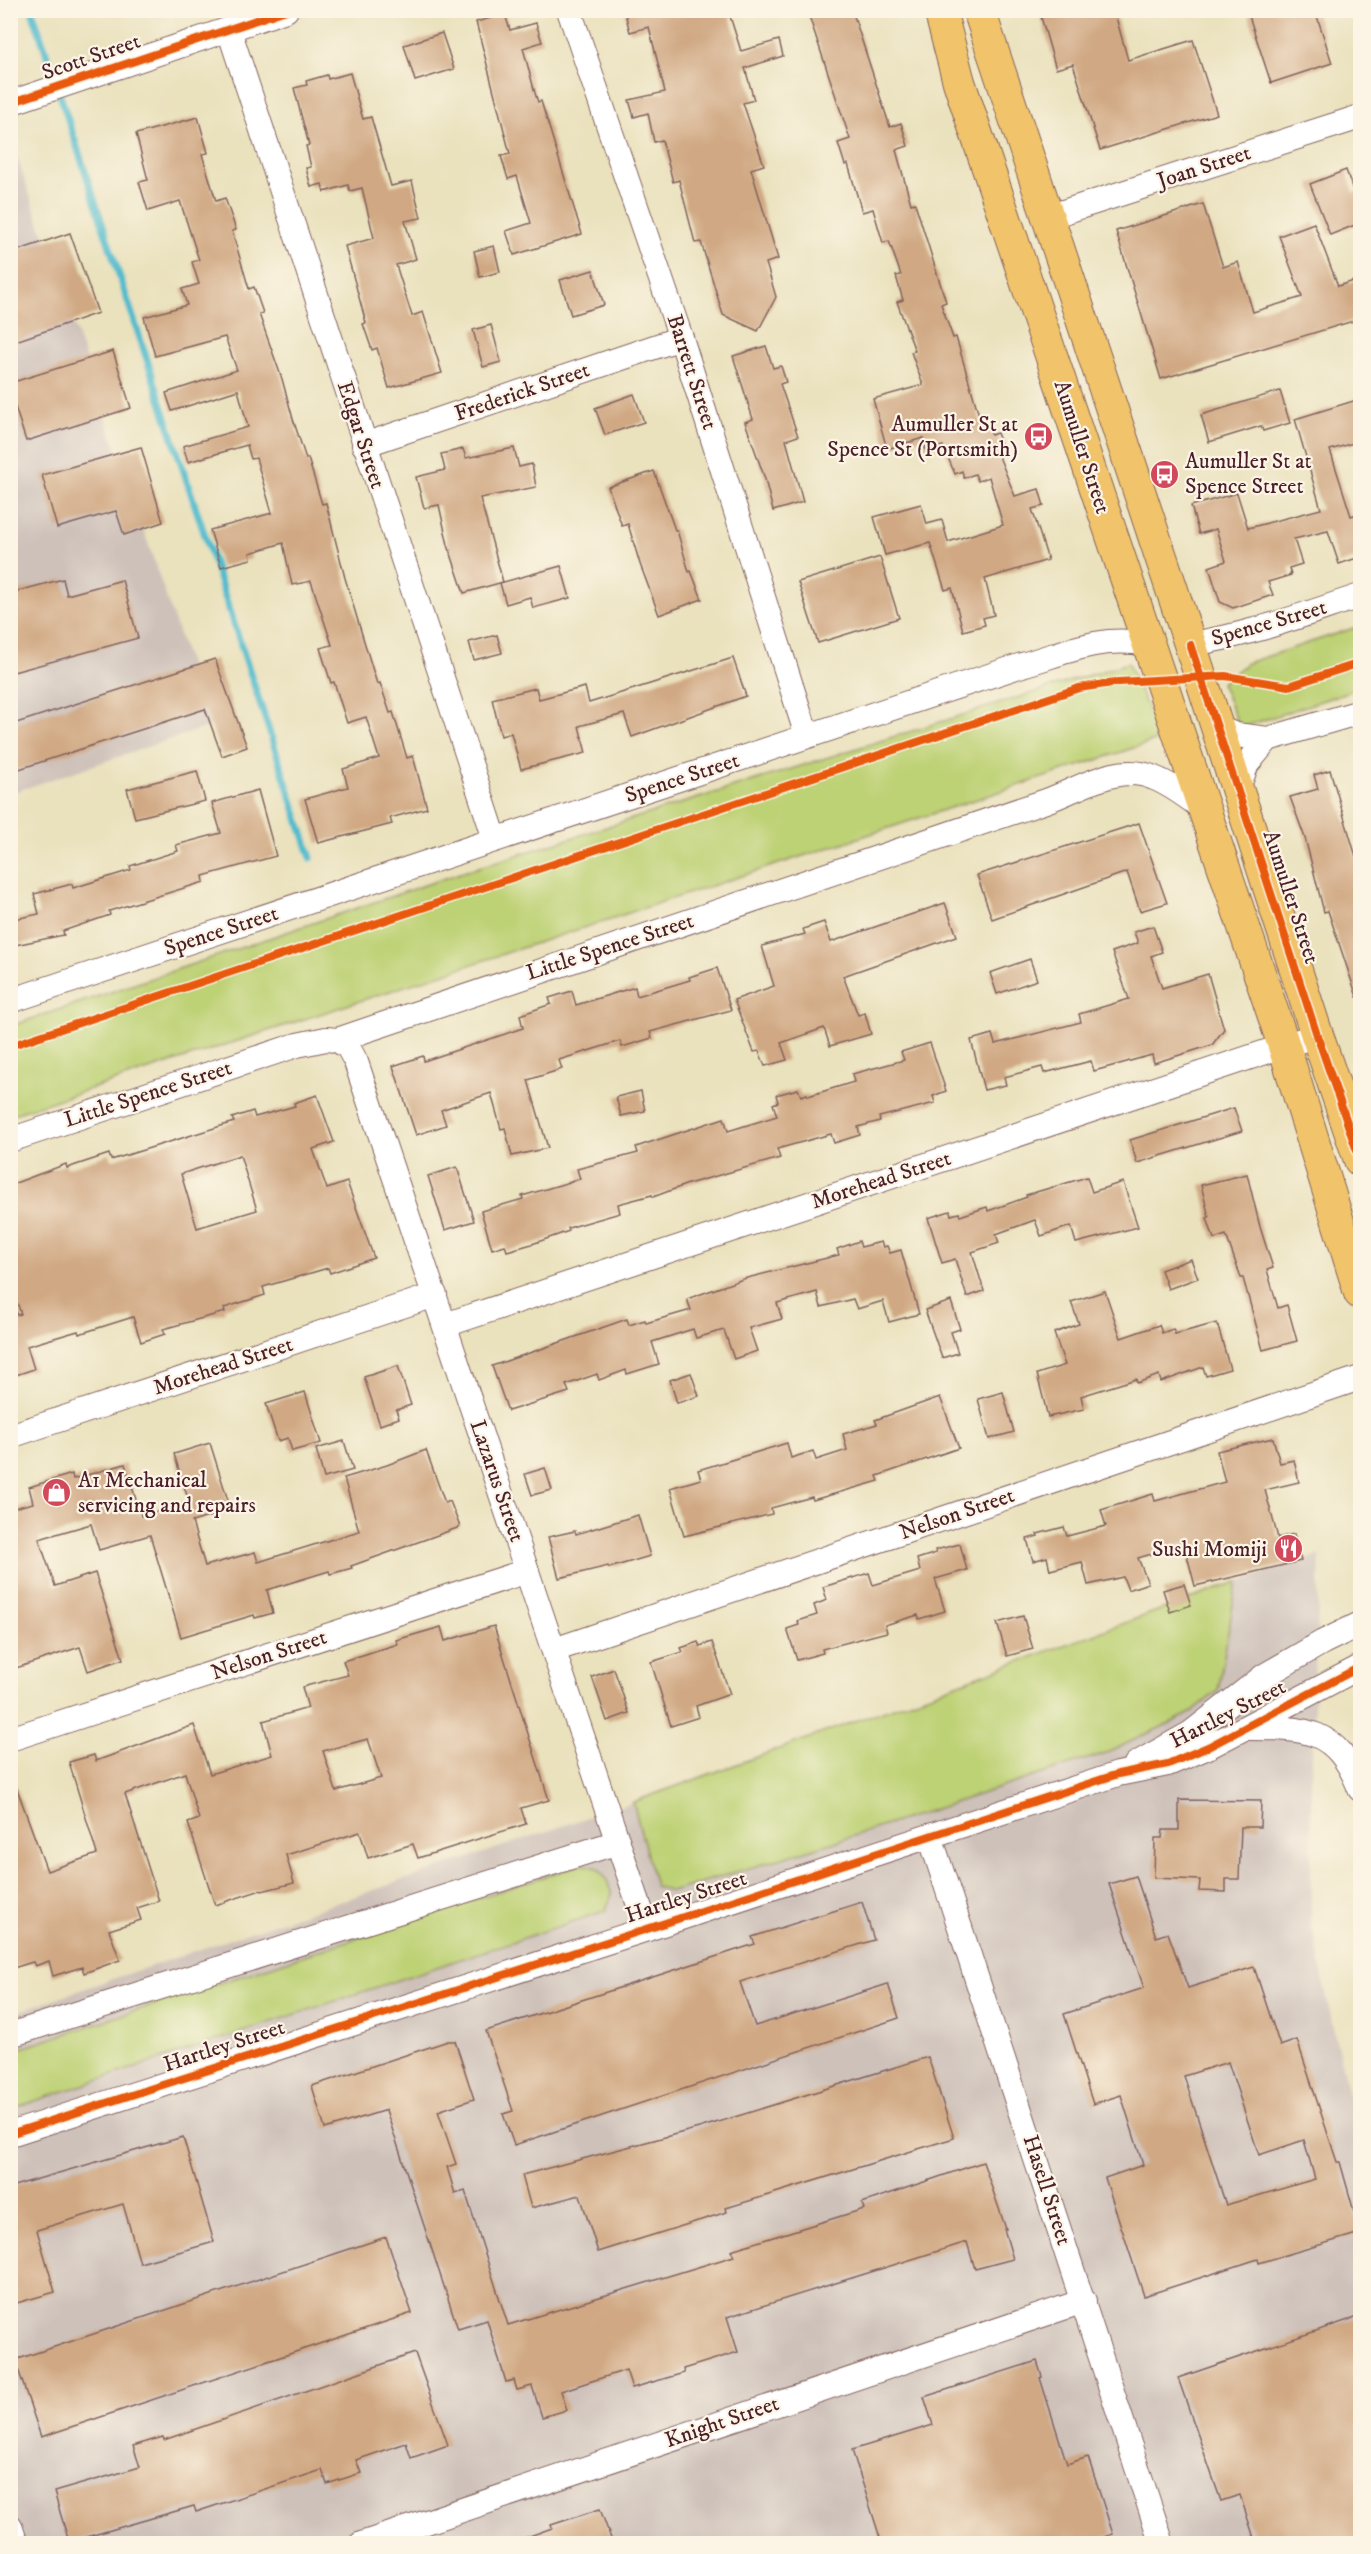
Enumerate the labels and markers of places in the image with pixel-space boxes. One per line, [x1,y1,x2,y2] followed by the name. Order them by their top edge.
[827,411,1018,463] place label: Aumuller St at Spence St (Portsmith)
[1023,421,1055,453] bus stop icon: Aumuller St at Spence St (Portsmith)
[1185,448,1312,500] place label: Aumuller St at Spence Street
[1148,458,1180,490] bus stop icon: Aumuller St at Spence Street
[78,1467,256,1519] place label: A1 Mechanical servicing and repairs
[41,1477,73,1509] shop icon: A1 Mechanical servicing and repairs
[1272,1533,1304,1565] restaurant icon: Sushi Momiji
[1152,1536,1267,1563] place label: Sushi Momiji

